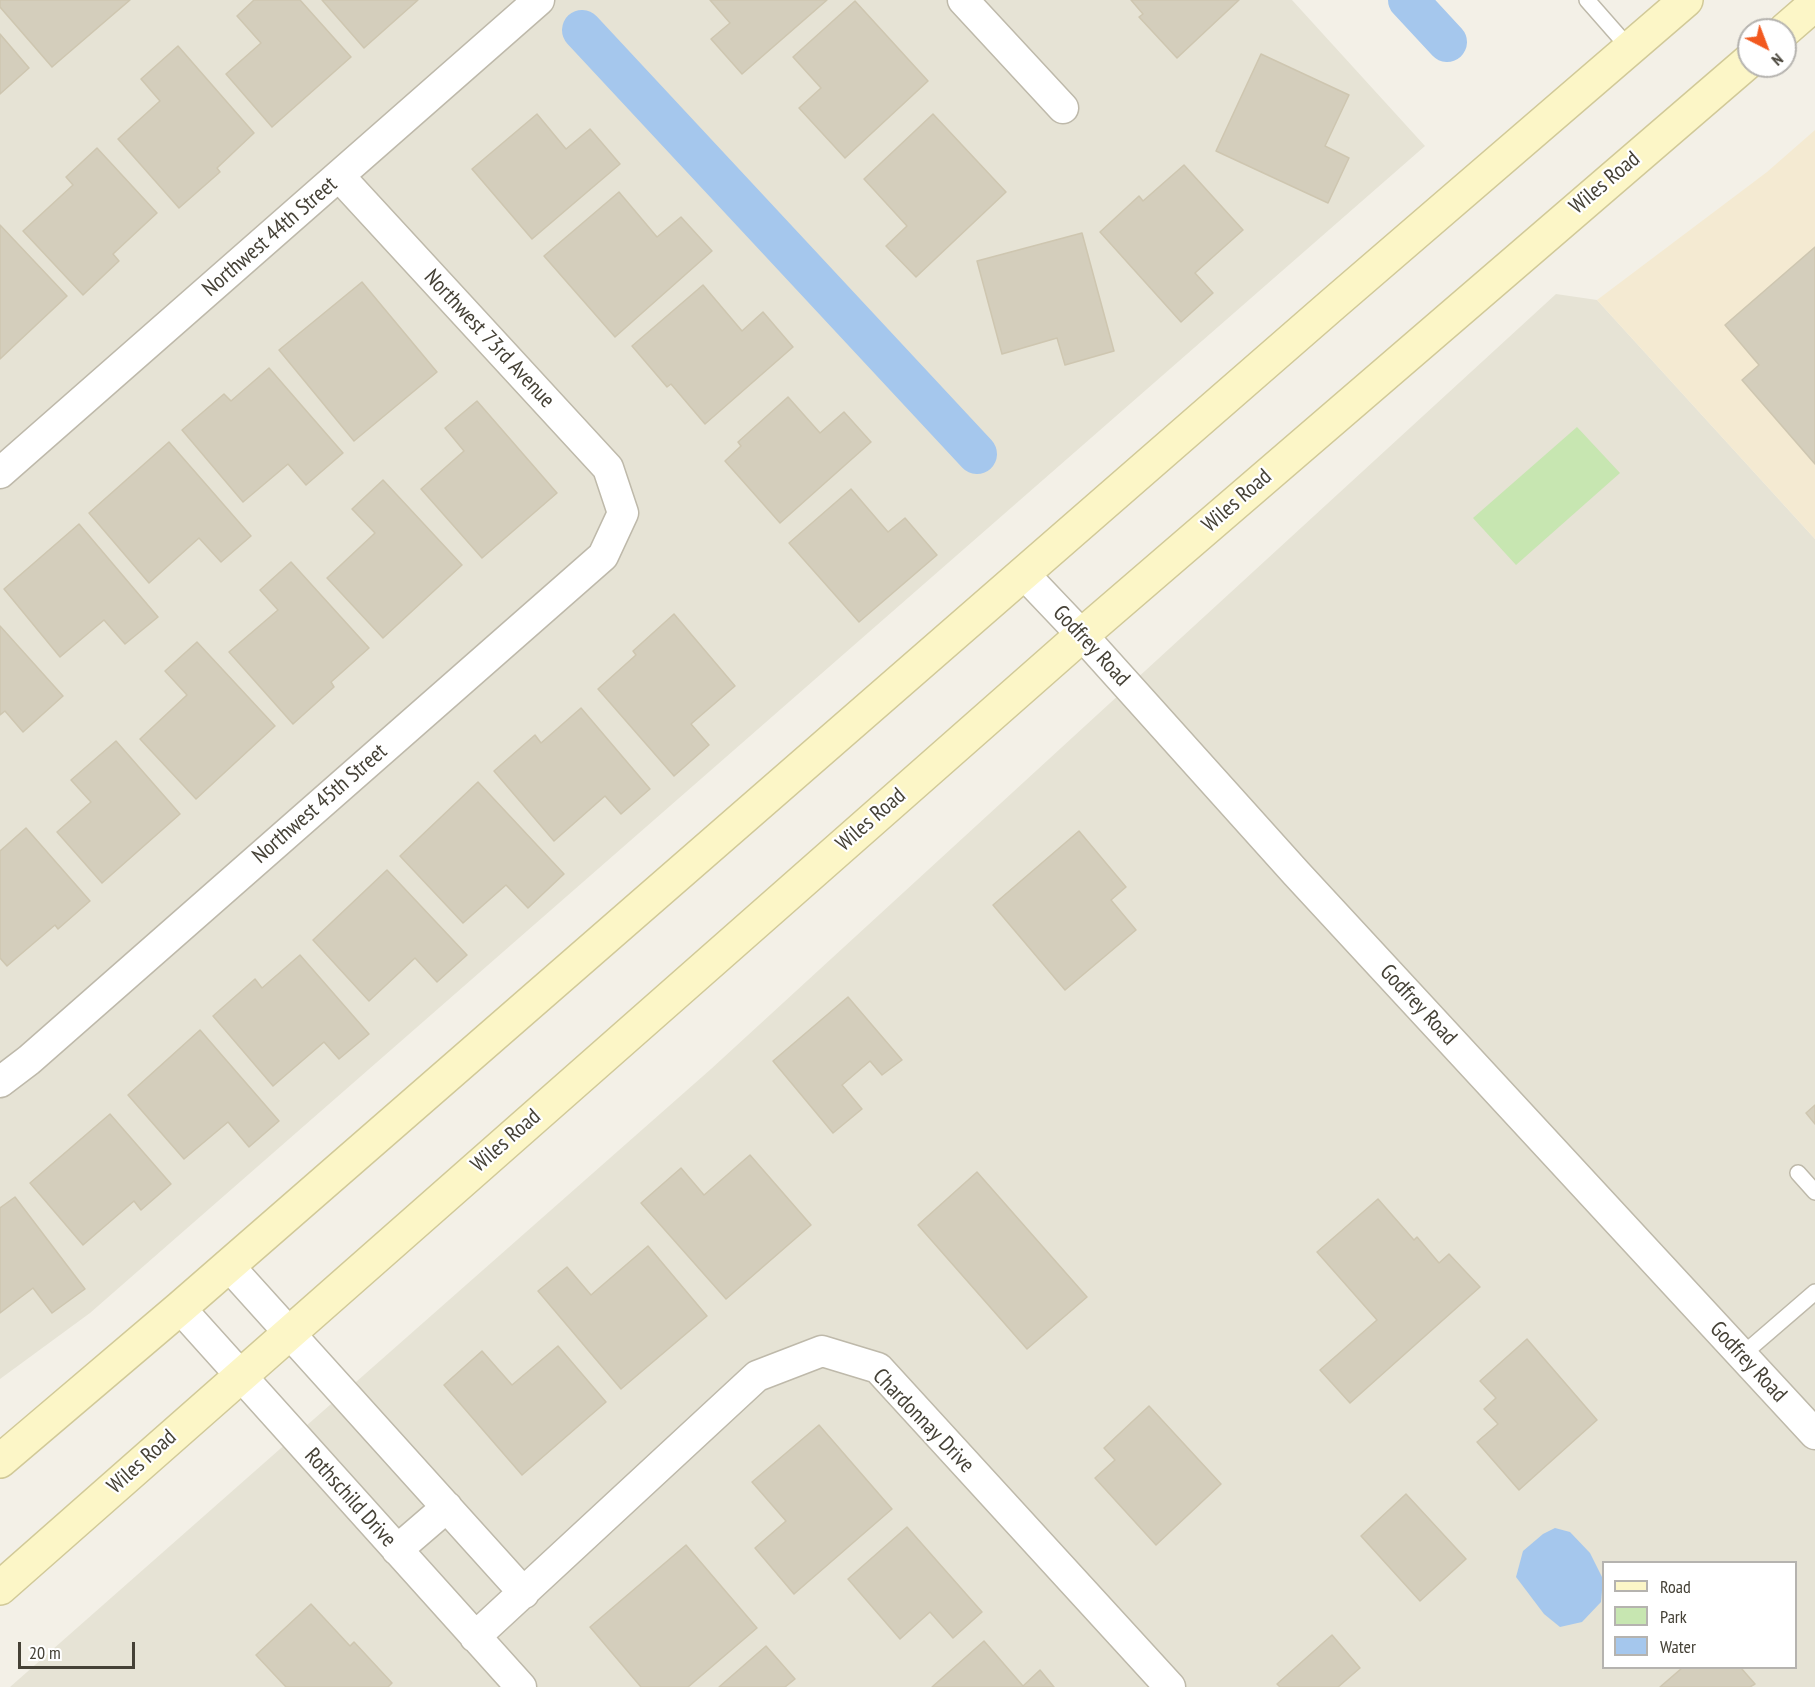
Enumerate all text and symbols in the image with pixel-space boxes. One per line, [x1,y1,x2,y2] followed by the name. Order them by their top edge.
[1737,18,1797,78] north arrow
[1768,50,1788,70] text: N
[1565,146,1645,220] street label: Wiles Road
[197,171,343,303] street label: Northwest 44th Street
[418,264,560,414] street label: Northwest 73rd Avenue
[1197,464,1277,538] street label: Wiles Road
[1047,600,1135,692] street label: Godfrey Road
[247,738,393,870] street label: Northwest 45th Street
[831,783,911,857] street label: Wiles Road
[1374,959,1462,1051] street label: Godfrey Road
[466,1104,546,1178] street label: Wiles Road
[1704,1316,1792,1408] street label: Godfrey Road
[867,1363,979,1479] street label: Chardonnay Drive
[102,1424,182,1500] street label: Wiles Road
[299,1443,401,1553] street label: Rothschild Drive
[1602,1561,1797,1669] legend
[1660,1575,1691,1598] text: Road
[1660,1605,1687,1628] text: Park
[21,1630,138,1668] scale bar
[1660,1635,1696,1658] text: Water
[29,1641,61,1664] text: 20 m

